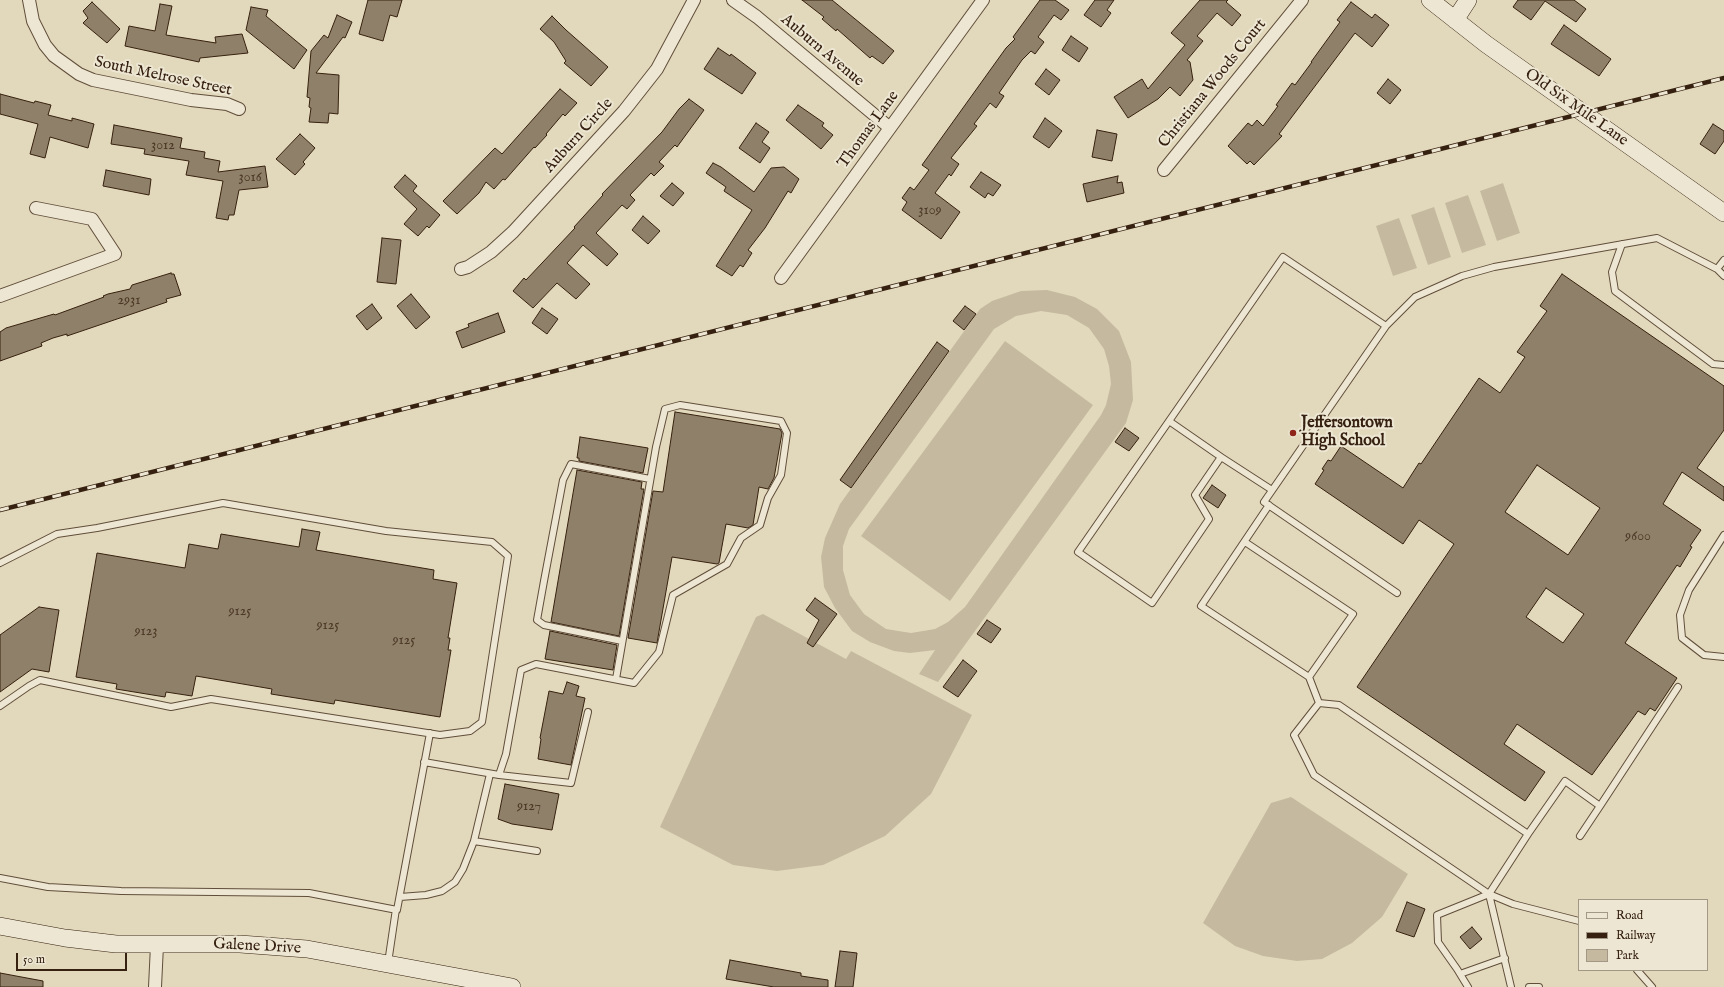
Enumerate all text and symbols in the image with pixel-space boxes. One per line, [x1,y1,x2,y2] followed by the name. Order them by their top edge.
[777,11,867,91] street label: Auburn Avenue
[1155,16,1271,152] street label: Christiana Woods Court
[93,53,233,101] street label: South Melrose Street
[1521,65,1631,151] street label: Old Six Mile Lane
[834,87,904,173] street label: Thomas Lane
[540,95,618,177] street label: Auburn Circle
[151,138,175,154] house number: 3012
[238,170,262,186] house number: 3016
[918,203,942,219] house number: 3109
[117,293,141,309] house number: 2931
[1301,414,1393,452] place label: Jeffersontown High School
[1288,428,1298,438] marker: Jeffersontown High School
[1625,529,1651,545] house number: 9600
[229,604,251,620] house number: 9125
[317,618,339,634] house number: 9125
[134,624,158,640] house number: 9123
[393,633,415,649] house number: 9125
[517,799,541,815] house number: 9127
[1578,899,1708,971] legend
[1616,908,1643,923] text: Road
[1616,928,1655,943] text: Railway
[213,935,301,959] street label: Galene Drive
[18,945,129,971] scale bar
[1616,948,1639,963] text: Park
[23,952,45,967] text: 50 m

